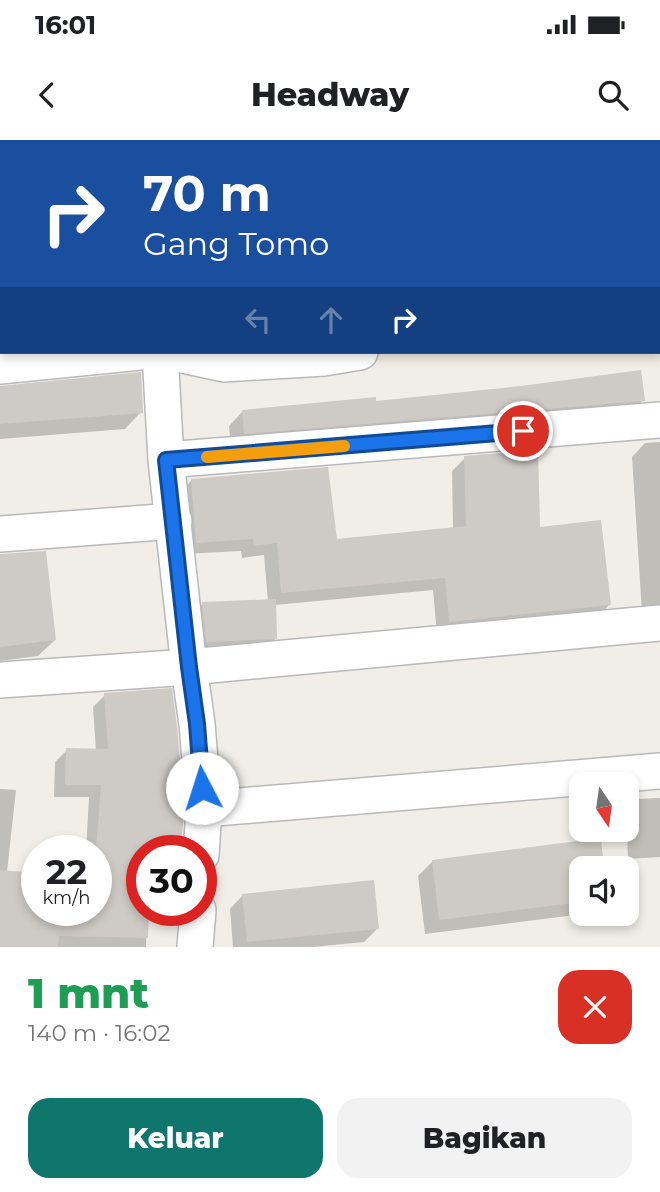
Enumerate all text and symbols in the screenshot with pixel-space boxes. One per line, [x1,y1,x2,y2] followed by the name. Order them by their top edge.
[35,9,96,41] text: 16:01
[251,75,409,114] text: Headway
[28,76,66,114] icon: back
[594,76,632,114] icon: search
[143,164,271,223] text: 70 m
[28,168,119,259] icon: right
[143,224,329,263] text: Gang Tomo
[239,301,277,339] icon: left
[312,301,350,339] icon: ahead
[385,301,423,339] icon: right
[493,401,553,461] pin
[504,412,542,450] icon: arrive
[165,751,239,825] position arrow
[569,772,639,842] north arrow
[569,772,639,926] map controls
[126,835,217,926] speed limit sign: 30
[46,850,87,893] text: 22
[569,856,639,926] button: sound
[42,887,91,909] text: km/h
[28,967,149,1019] text: 1 mnt
[558,970,632,1044] button: close
[28,1019,171,1047] text: 140 m · 16:02
[28,1098,323,1178] button: Keluar
[337,1098,632,1178] button: Bagikan

